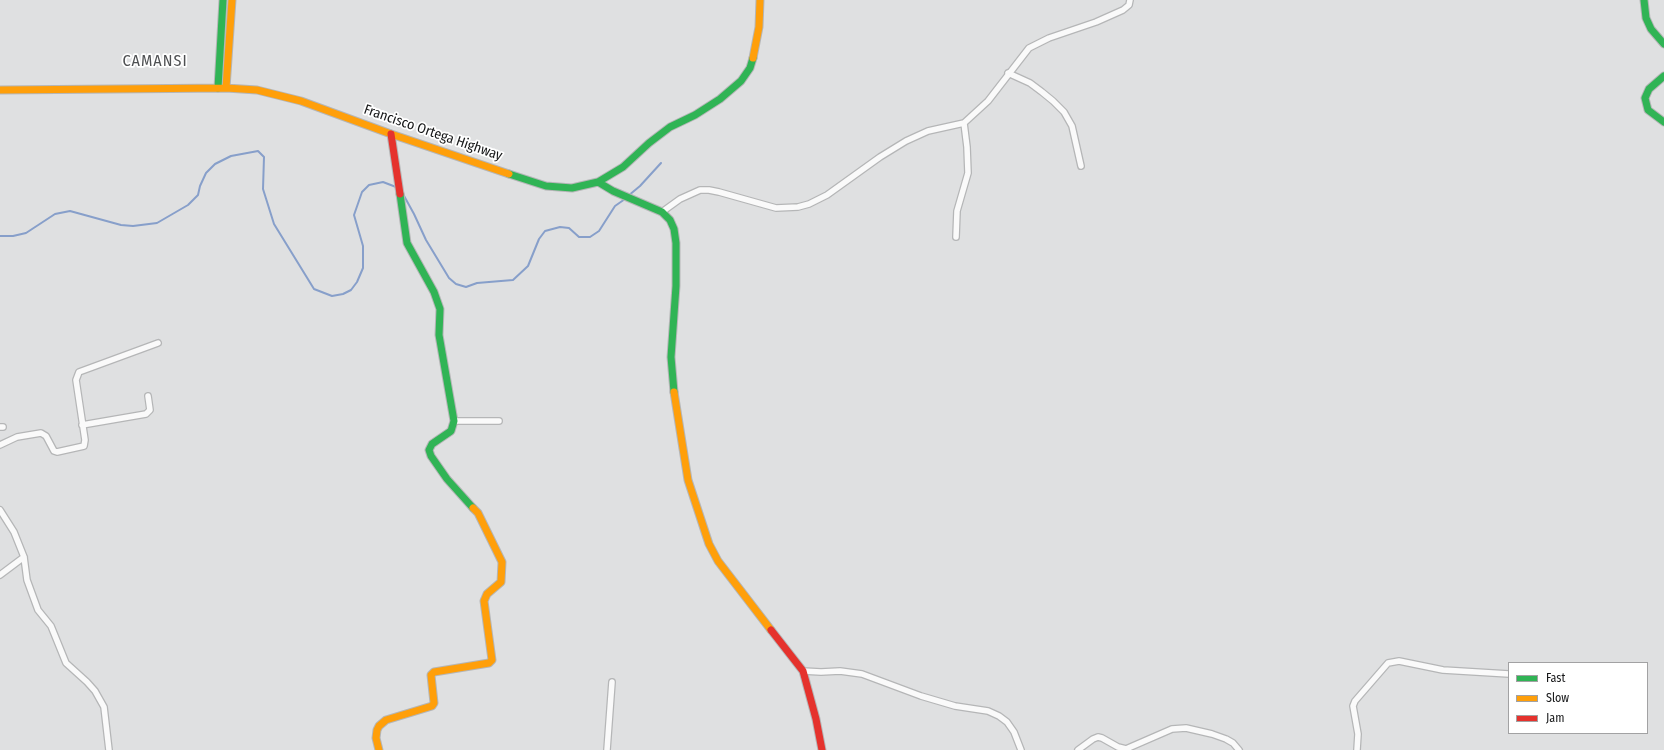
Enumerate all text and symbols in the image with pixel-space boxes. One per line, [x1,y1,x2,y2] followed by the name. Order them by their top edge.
[122,52,188,72] district label: CAMANSI
[361,101,505,165] street label: Francisco Ortega Highway
[1508,662,1648,734] legend
[1546,671,1565,685] text: Fast
[1546,691,1569,705] text: Slow
[1546,711,1564,725] text: Jam

